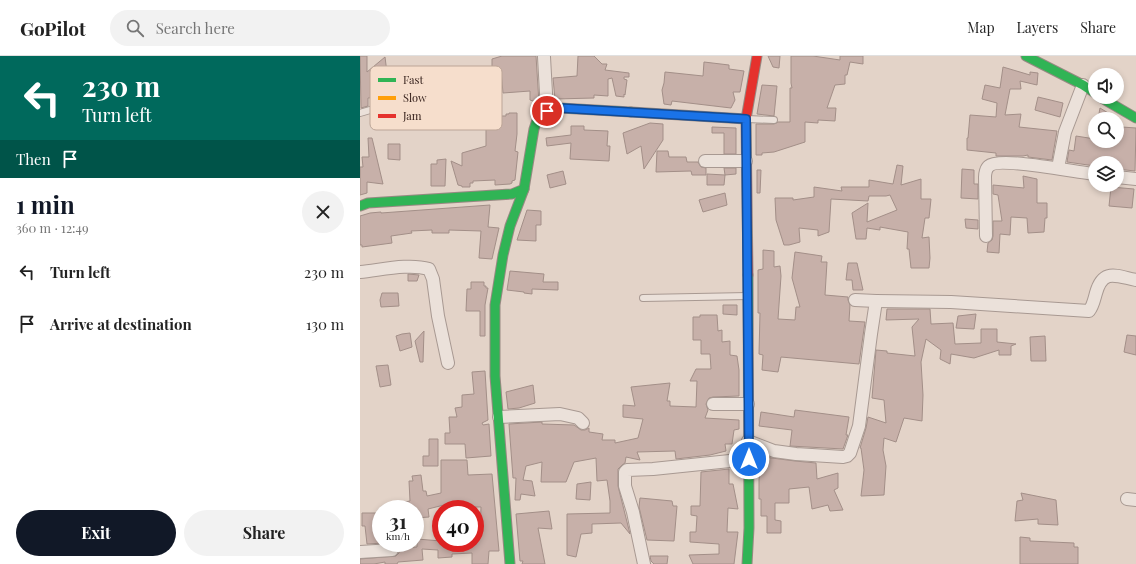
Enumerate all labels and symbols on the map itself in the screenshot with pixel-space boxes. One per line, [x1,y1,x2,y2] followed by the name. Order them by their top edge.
[370,66,502,130] legend
[403,72,423,87] text: Fast
[403,90,427,105] text: Slow
[530,94,564,128] pin
[402,108,422,123] text: Jam
[728,438,770,480] position arrow
[432,500,484,552] speed limit sign: 40

